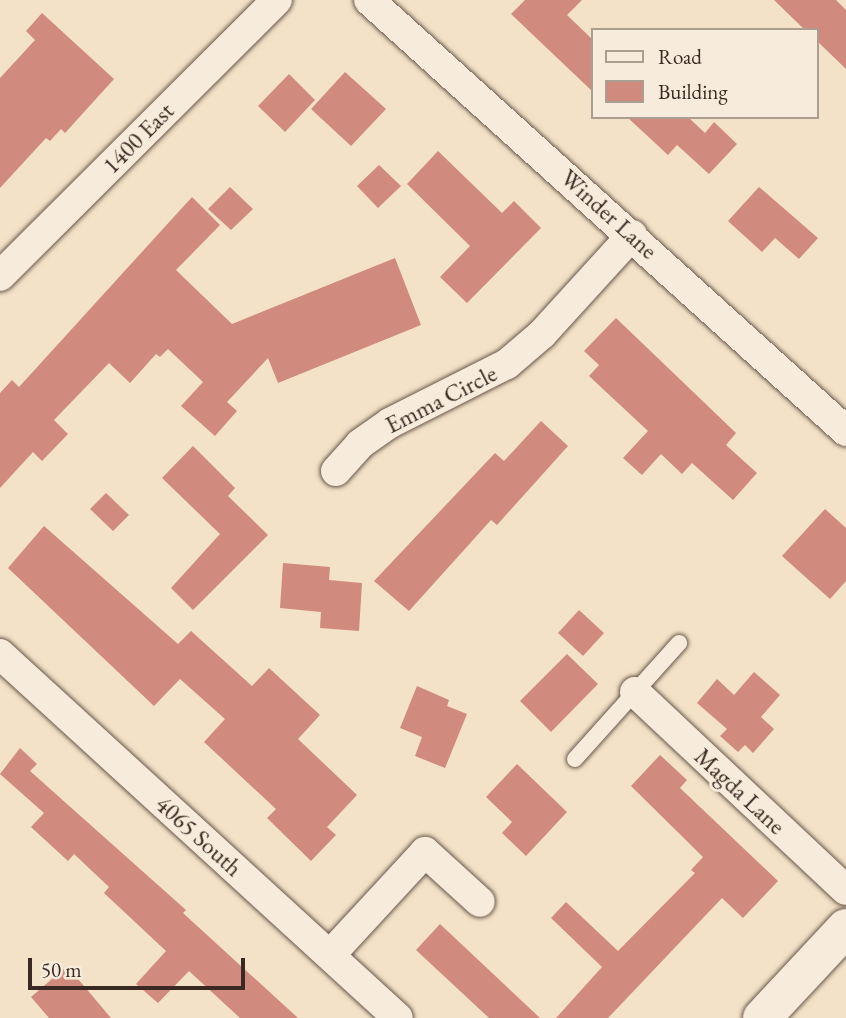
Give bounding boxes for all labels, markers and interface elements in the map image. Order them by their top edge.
legend [590,28,818,119]
text: Road [658,43,702,70]
text: Building [658,78,728,105]
street label: 1400 East [96,96,180,180]
street label: Winder Lane [555,163,663,265]
street label: Emma Circle [381,359,501,439]
street label: Magda Lane [689,742,791,840]
street label: 4065 South [150,790,248,882]
scale bar [32,944,248,988]
text: 50 m [41,956,82,983]

